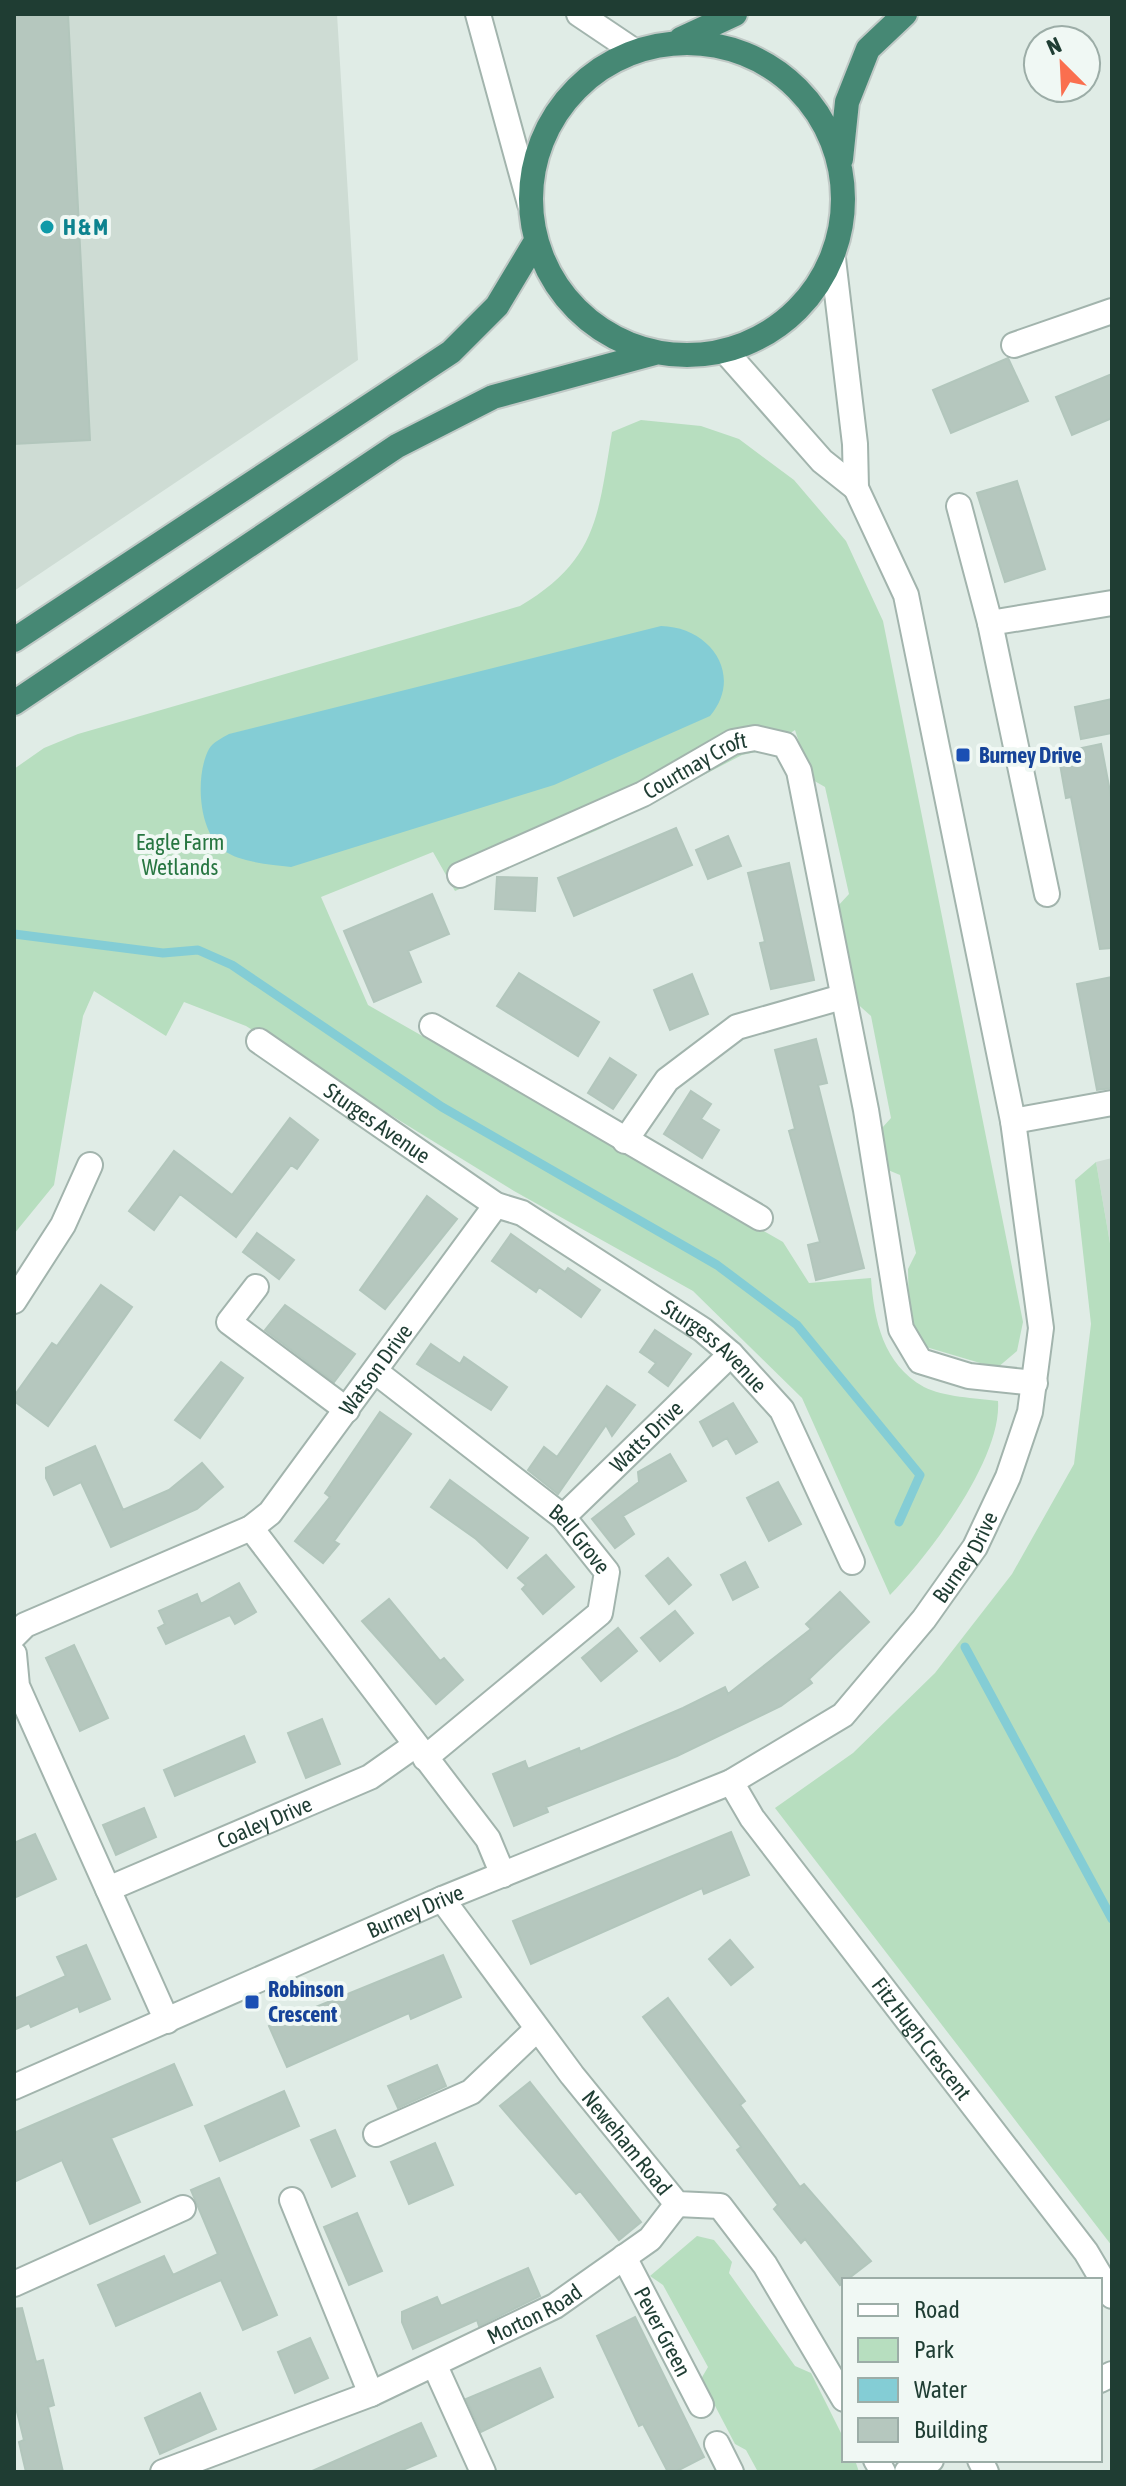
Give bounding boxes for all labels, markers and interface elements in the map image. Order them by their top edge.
north arrow [1022,24,1102,104]
text: N [1043,31,1065,60]
place label: H & M [63,214,108,240]
marker: H & M [38,218,56,236]
street label: Courtnay Croft [638,727,749,804]
place label: Burney Drive [979,742,1082,768]
marker: Burney Drive [954,746,972,764]
park label: Eagle Farm Wetlands [136,829,224,880]
street label: Sturges Avenue [320,1077,435,1169]
street label: Sturgess Avenue [657,1294,773,1398]
street label: Watson Drive [334,1319,417,1420]
street label: Watts Drive [604,1395,688,1478]
street label: Bell Grove [544,1498,616,1579]
street label: Burney Drive [927,1507,1003,1608]
street label: Coaley Drive [213,1790,316,1854]
street label: Burney Drive [363,1879,467,1943]
street label: Fitz Hugh Crescent [867,1972,977,2105]
place label: Robinson Crescent [268,1976,344,2027]
marker: Robinson Crescent [243,1993,261,2011]
street label: Neweham Road [577,2085,677,2200]
street label: Morton Road [483,2278,587,2350]
legend [842,2278,1102,2462]
street label: Pever Green [629,2282,697,2381]
text: Road [914,2296,960,2323]
text: Park [914,2336,955,2363]
text: Water [914,2376,967,2403]
text: Building [914,2416,988,2443]

